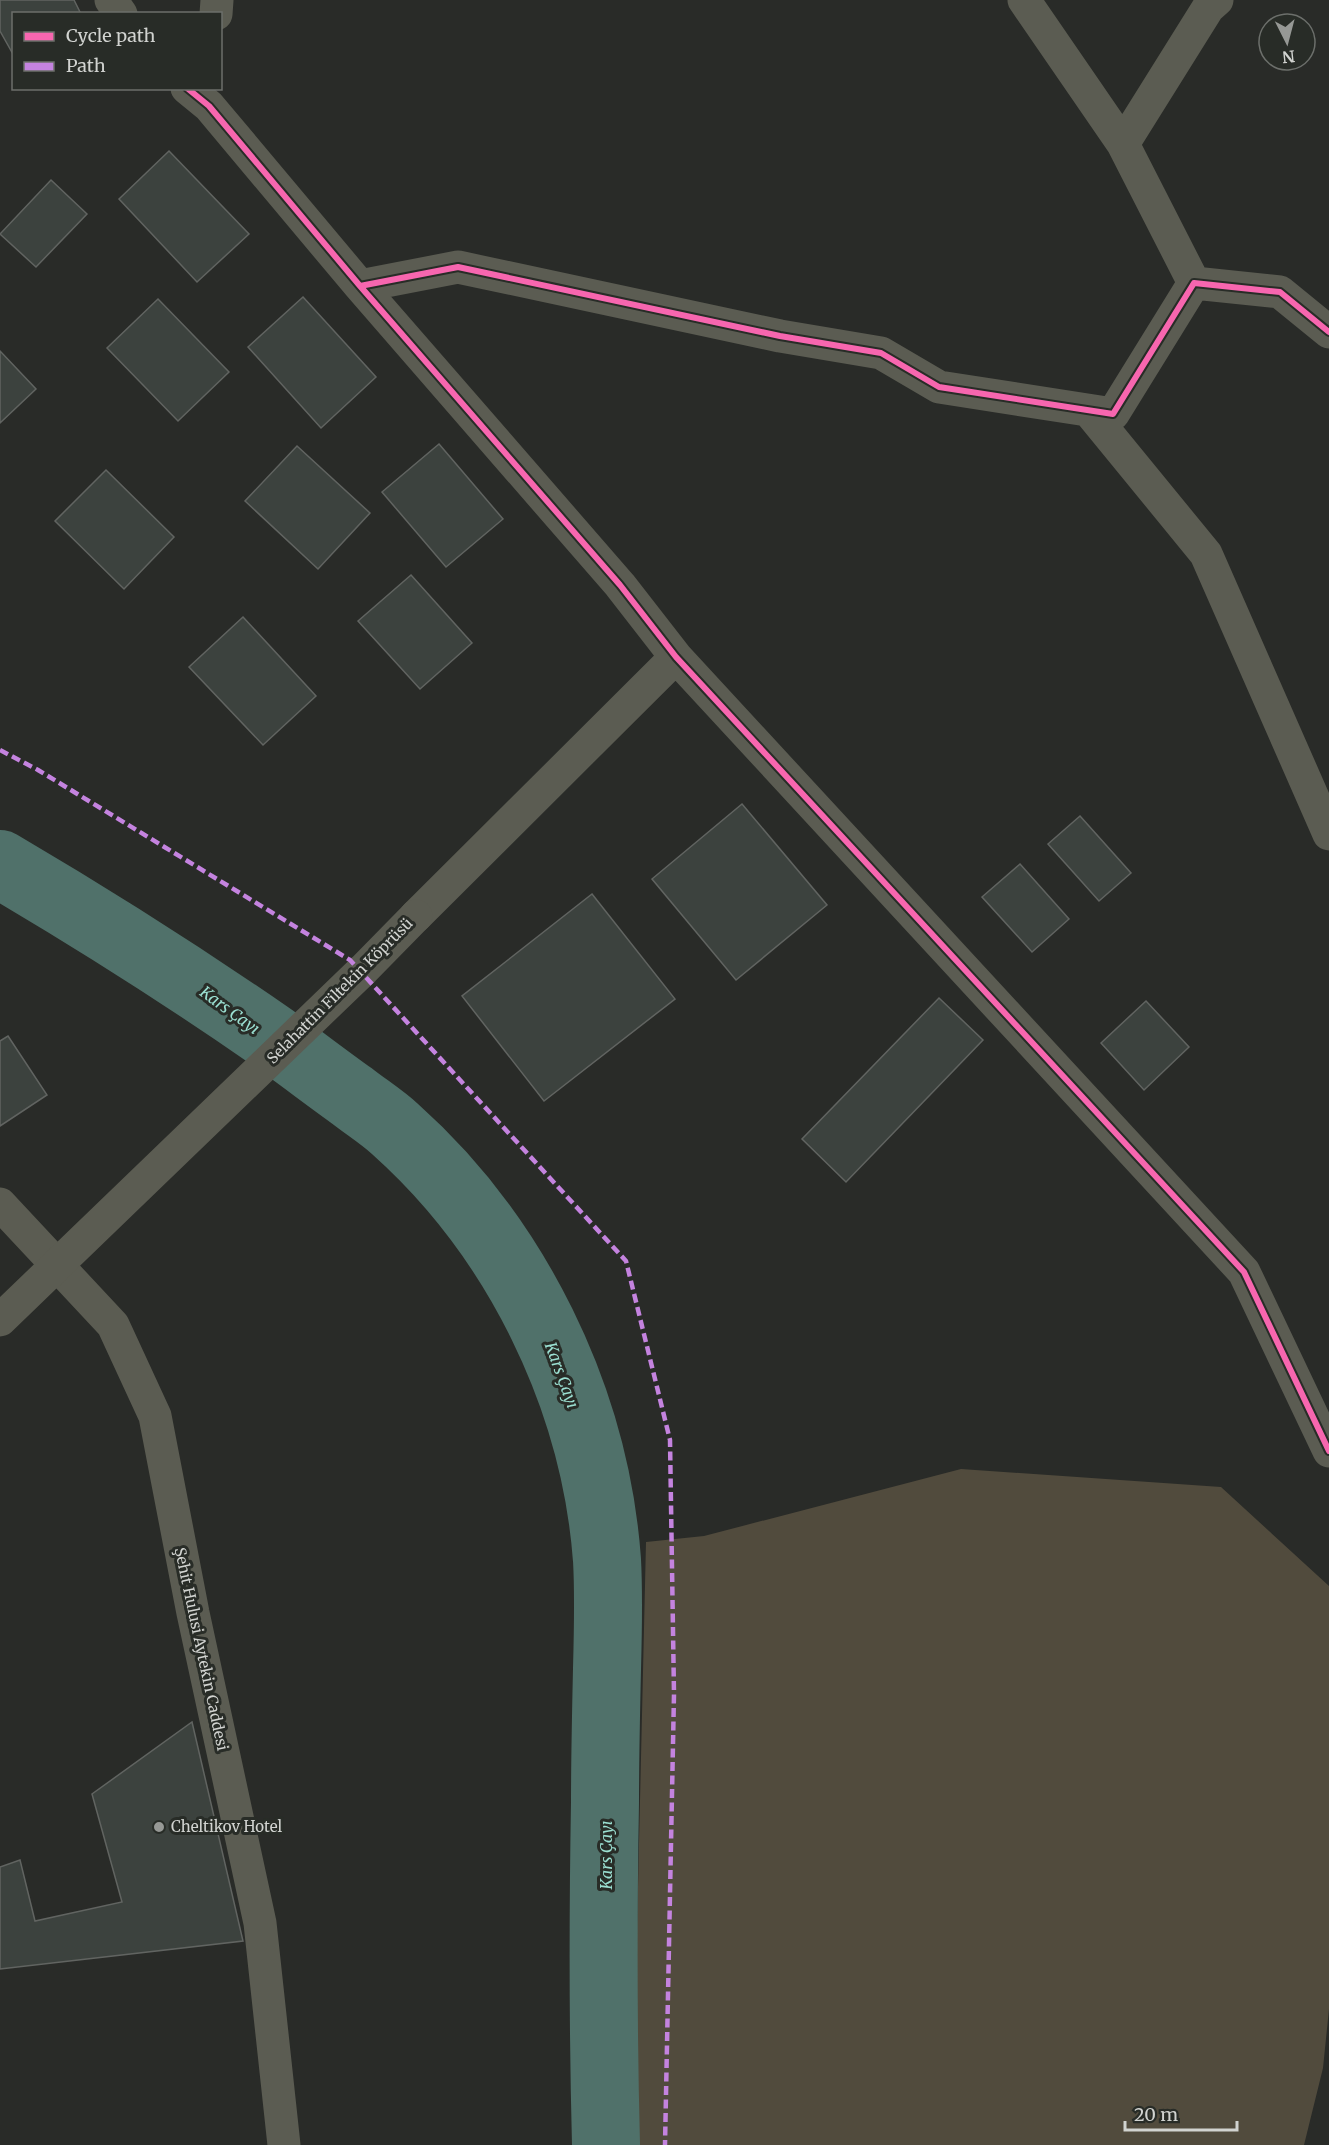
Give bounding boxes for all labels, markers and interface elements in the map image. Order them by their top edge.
legend [12,12,222,90]
north arrow [1257,12,1317,72]
text: Cycle path [66,24,156,47]
text: N [1281,46,1296,68]
text: Path [66,54,106,77]
street label: Selahattin Filtekin Köprüsü [263,914,417,1068]
water label: Kars Çayı [195,981,264,1038]
water label: Kars Çayı [540,1338,583,1411]
street label: Şehit Hulusi Aytekin Caddesi [171,1546,232,1752]
place label: Cheltikov Hotel [171,1817,282,1836]
marker: Cheltikov Hotel [152,1820,166,1834]
water label: Kars Çayı [596,1821,616,1890]
scale bar [1125,2094,1238,2132]
text: 20 m [1134,2103,1178,2126]

